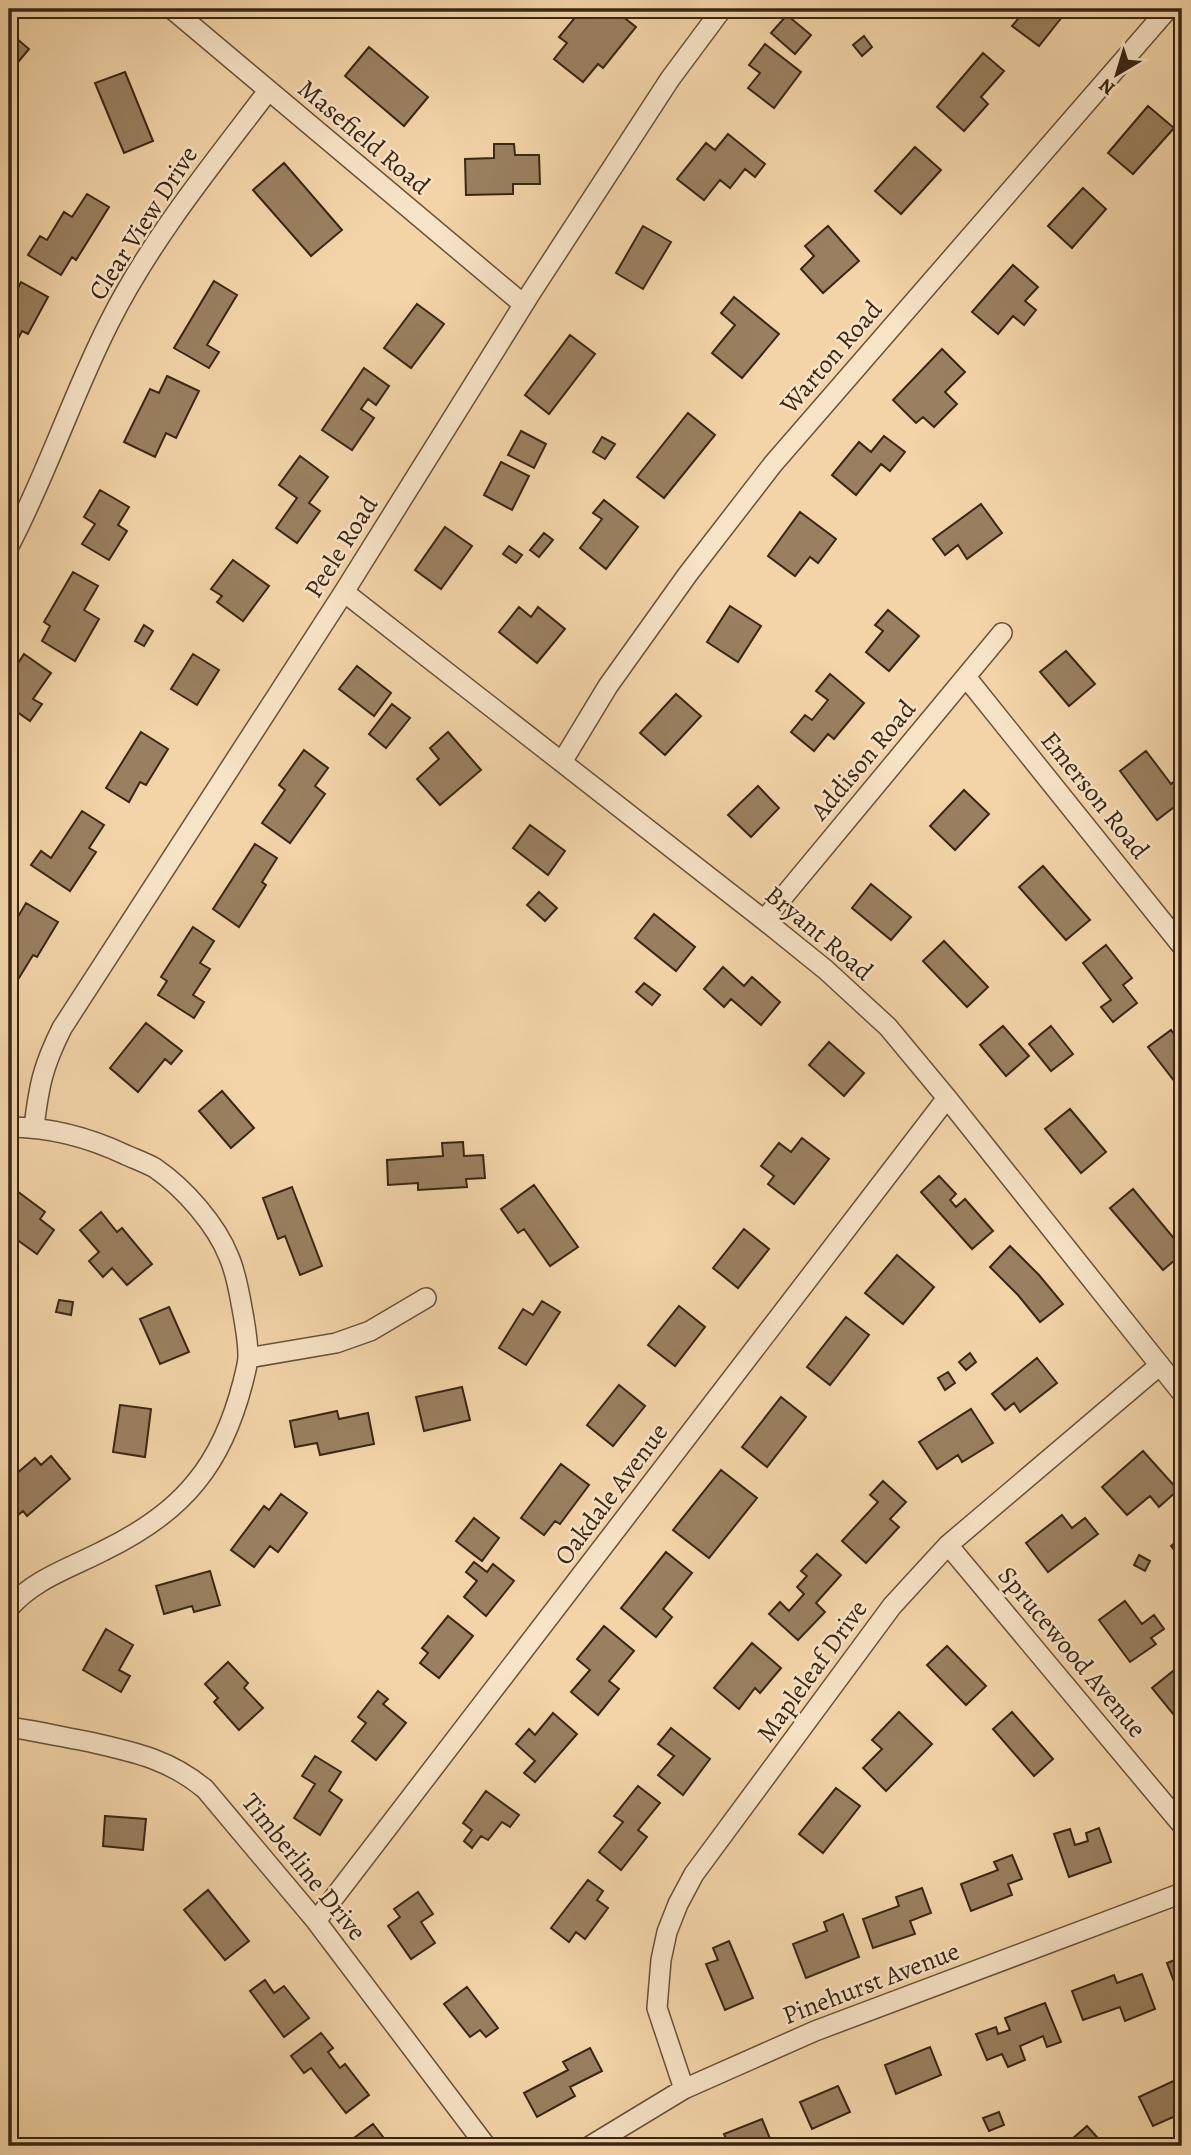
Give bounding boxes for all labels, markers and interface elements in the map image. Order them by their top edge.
north arrow [1082,38,1152,108]
street label: Masefield Road [291,71,438,203]
text: N [1094,72,1121,101]
street label: Clear View Drive [80,139,206,307]
street label: Warton Road [771,293,890,422]
street label: Peele Road [296,489,386,604]
street label: Addison Road [802,692,924,828]
street label: Emerson Road [1033,724,1157,866]
street label: Bryant Road [758,877,880,989]
street label: Oakdale Avenue [546,1416,676,1572]
street label: Sprucewood Avenue [990,1559,1154,1745]
street label: Mapleleaf Drive [749,1593,875,1749]
street label: Timberline Drive [234,1786,374,1948]
street label: Pinehurst Avenue [778,1933,964,2033]

